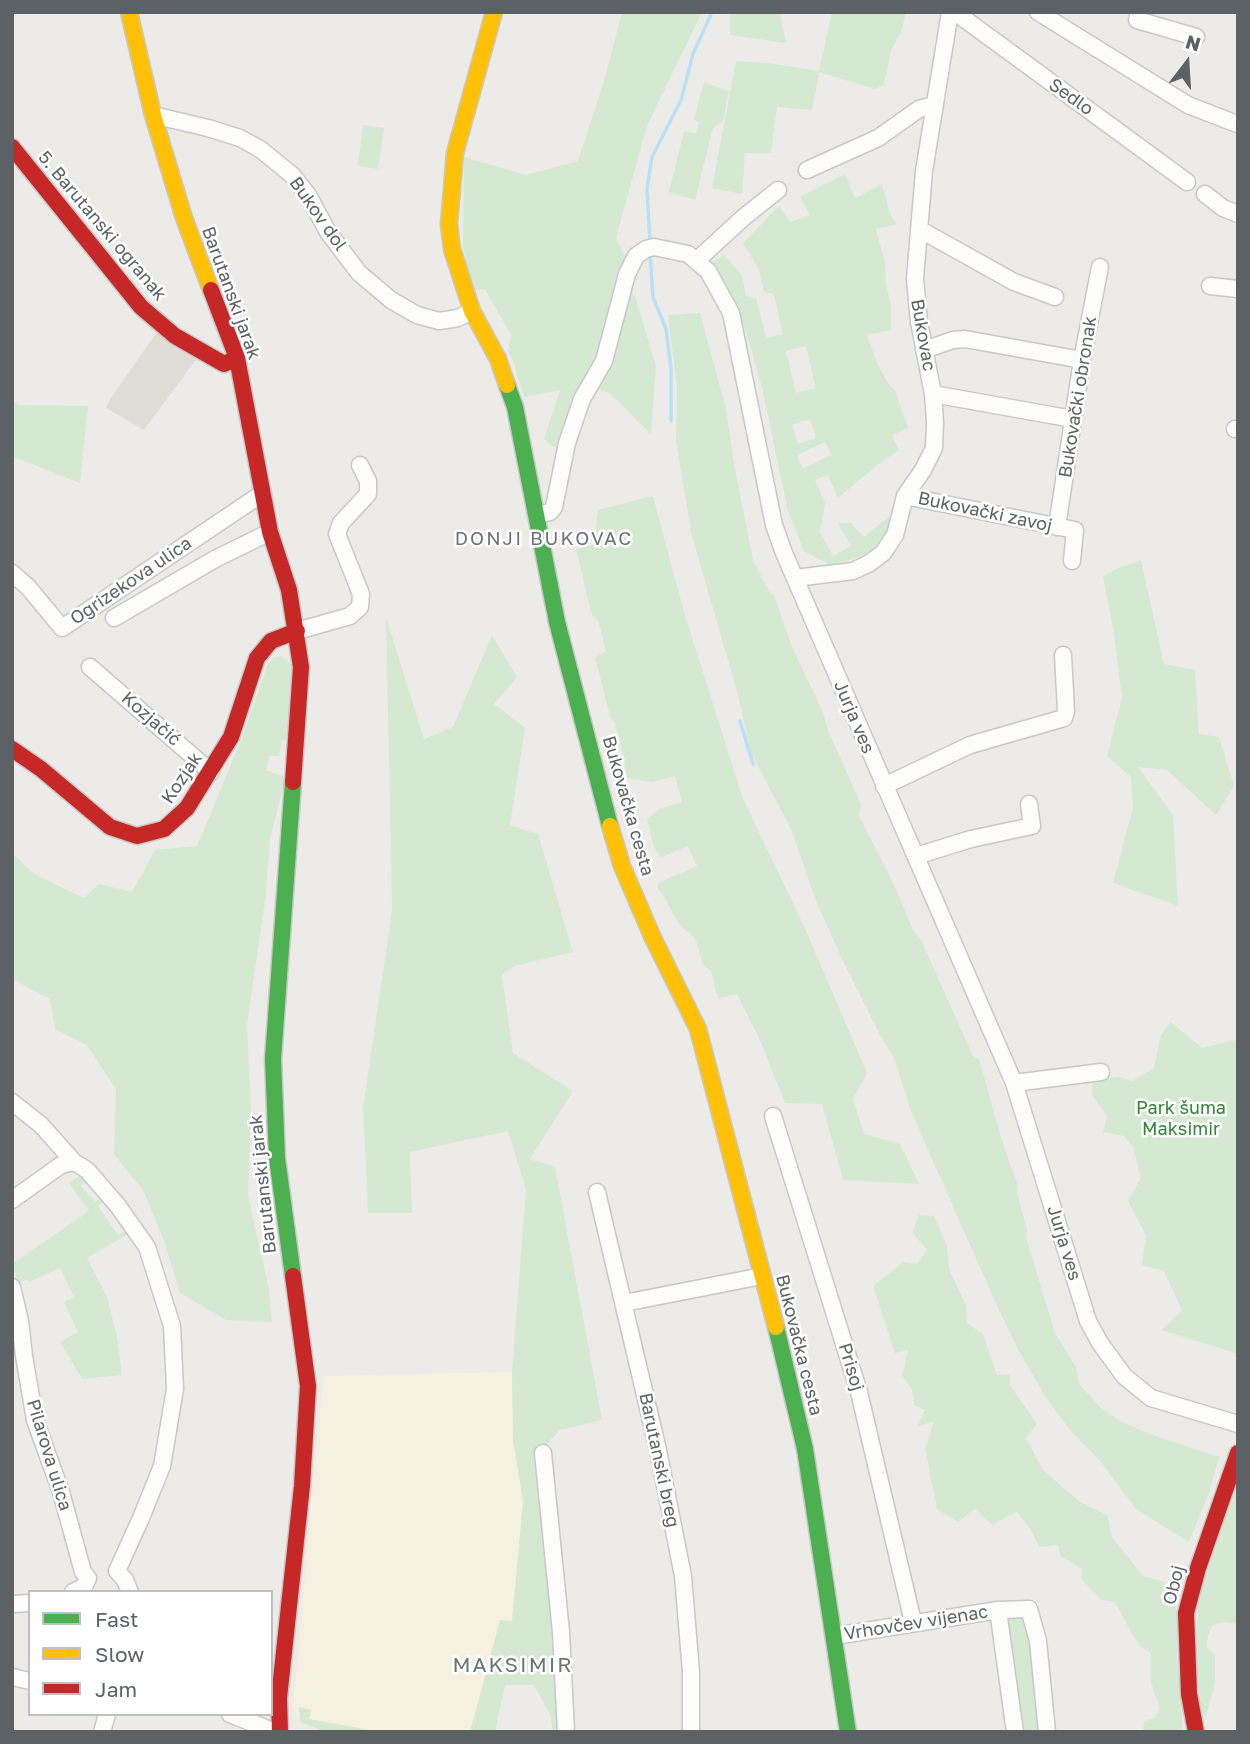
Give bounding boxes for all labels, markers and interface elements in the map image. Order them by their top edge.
north arrow [1152,28,1222,98]
text: N [1183,29,1204,56]
street label: Sedlo [1045,74,1097,120]
street label: 5. Barutanski ogranak [33,147,171,305]
street label: Bukov dol [285,173,351,255]
street label: Barutanski jarak [197,224,265,362]
street label: Bukovac [906,297,940,373]
street label: Bukovački obronak [1055,315,1101,479]
street label: Bukovački zavoj [916,487,1054,537]
district label: DONJI BUKOVAC [456,528,632,550]
street label: Ogrizekova ulica [66,532,196,630]
street label: Jurja ves [829,677,879,757]
street label: Kozjačić [117,687,185,751]
street label: Bukovačka cesta [598,734,658,878]
street label: Kozjak [157,748,207,808]
park label: Park šuma Maksimir [1136,1097,1226,1140]
street label: Barutanski jarak [245,1113,281,1255]
street label: Jurja ves [1042,1203,1086,1283]
street label: Bukovačka cesta [771,1272,827,1418]
street label: Prisoj [834,1341,868,1393]
street label: Barutanski breg [634,1391,684,1529]
street label: Pilarova ulica [22,1397,76,1513]
street label: Oboj [1159,1563,1189,1607]
legend [28,1590,273,1716]
street label: Vrhovčev vijenac [843,1601,989,1645]
text: Fast [95,1606,138,1632]
text: Slow [95,1641,144,1667]
district label: MAKSIMIR [453,1652,573,1678]
text: Jam [95,1676,137,1702]

